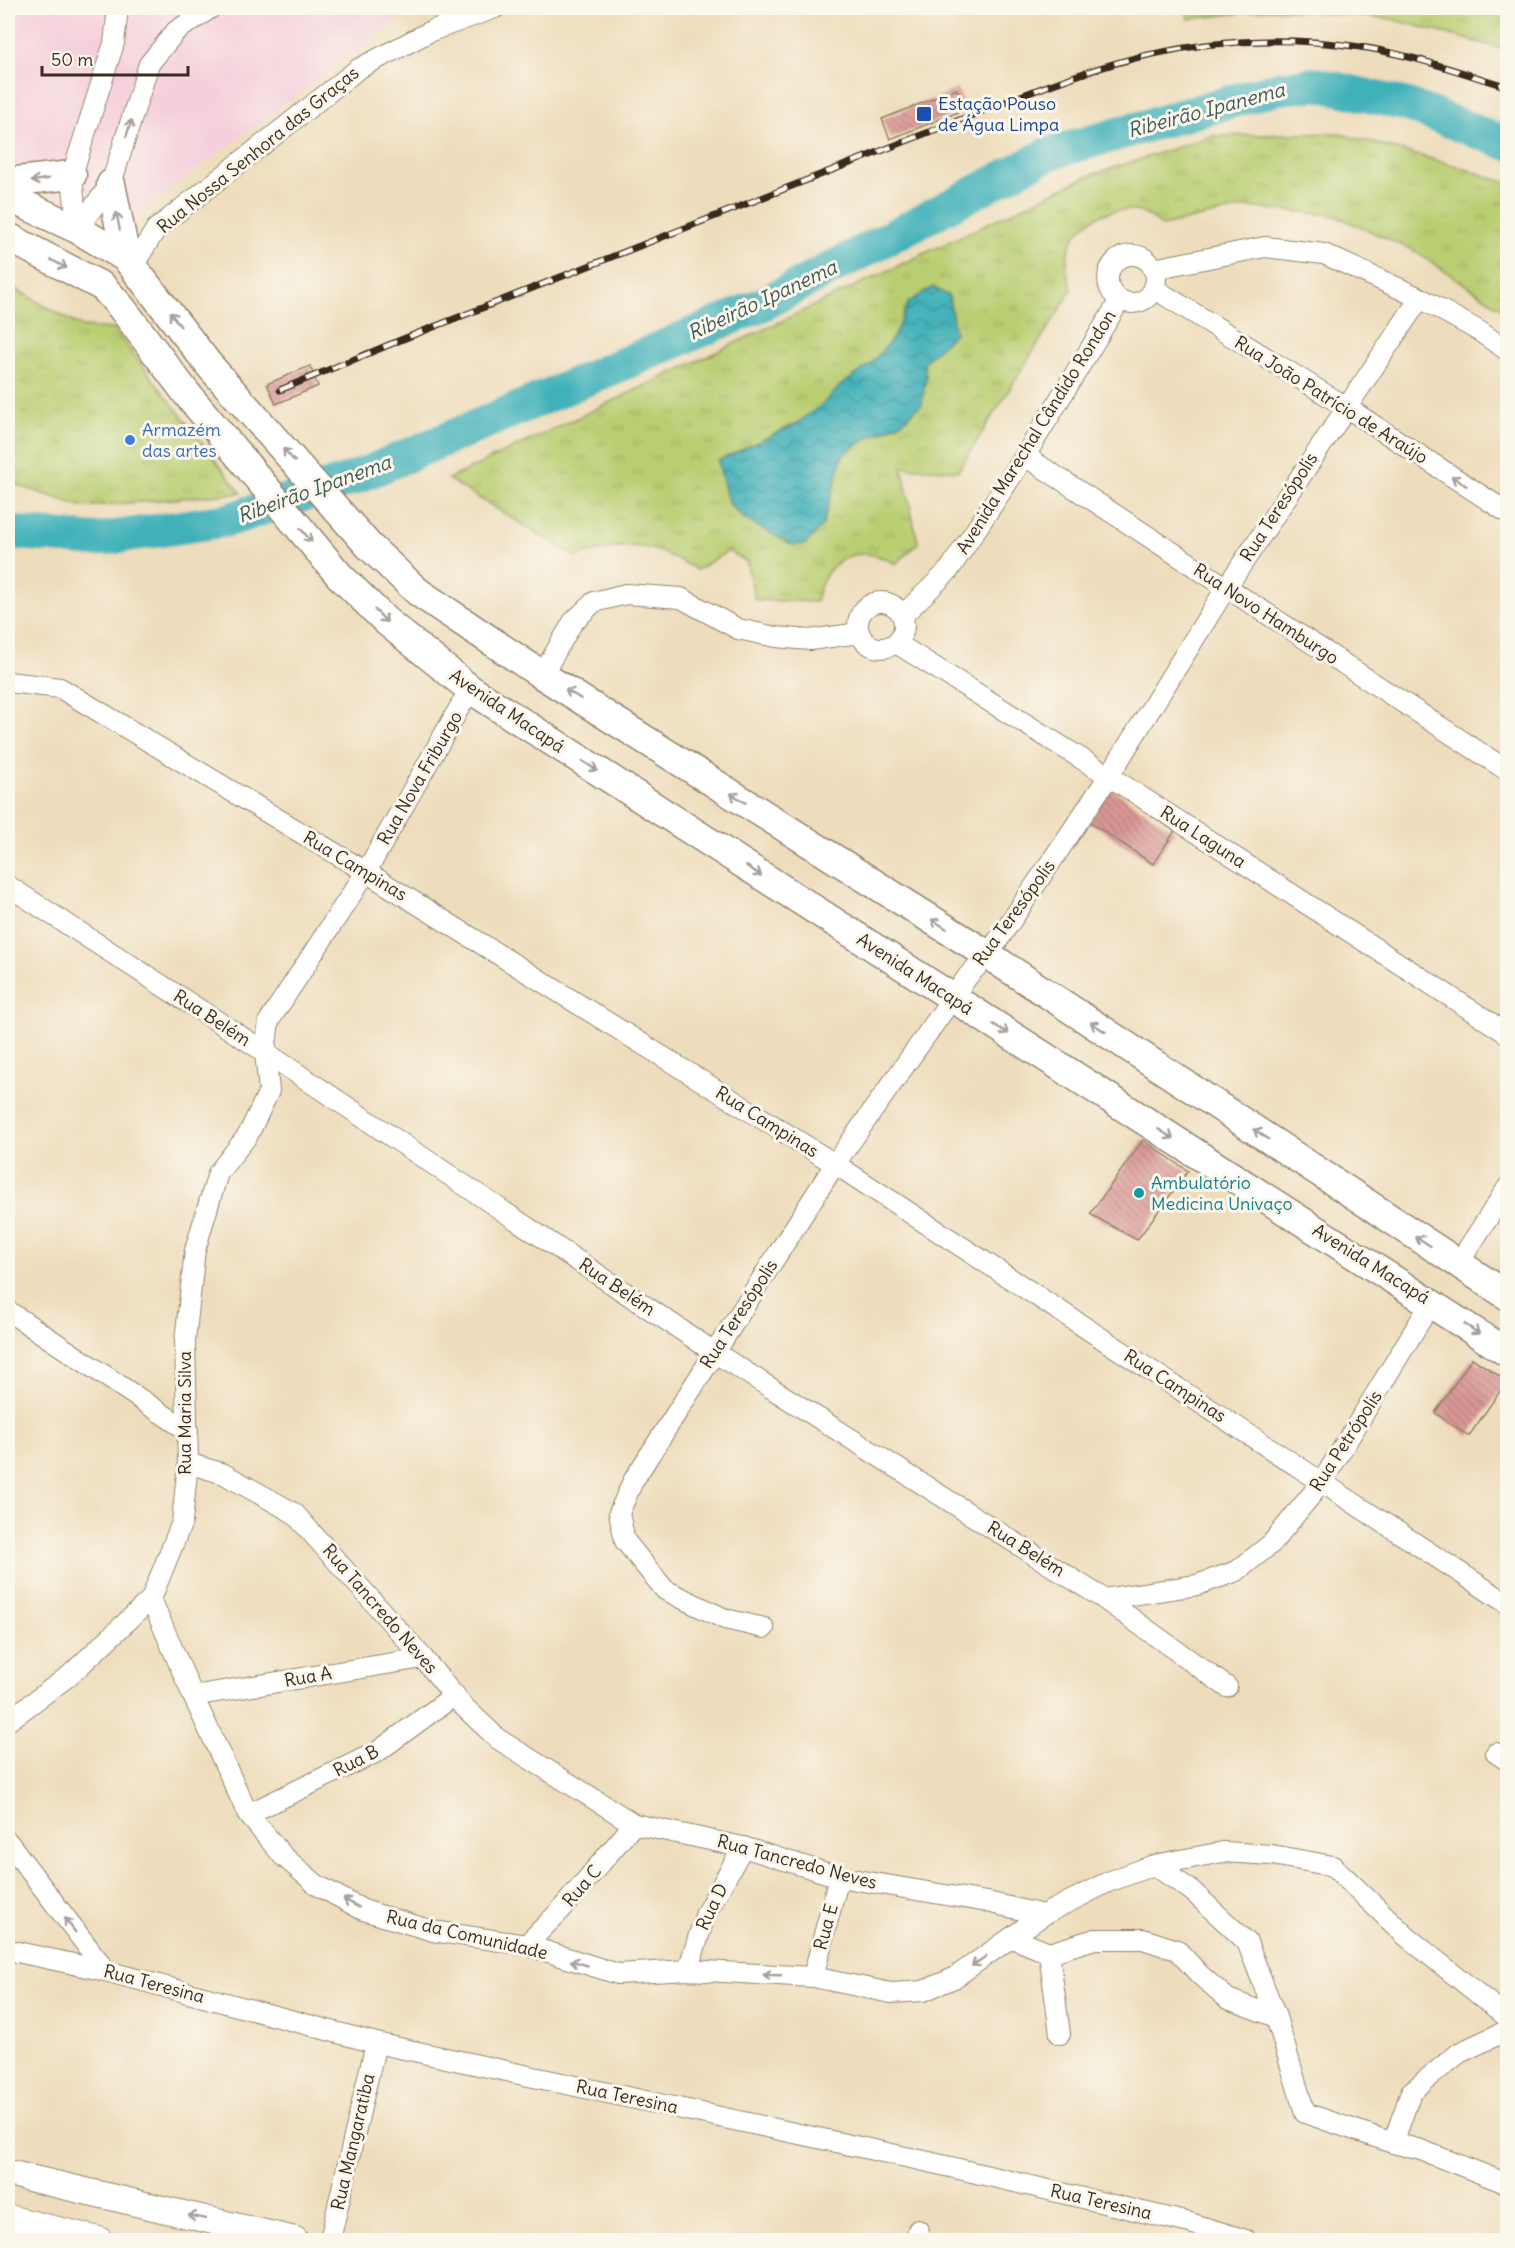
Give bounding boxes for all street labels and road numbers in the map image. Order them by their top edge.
street label: Rua Nossa Senhora das Graças [152,61,363,238]
street label: Avenida Marechal Cândido Rondon [951,305,1121,558]
street label: Rua João Patrício de Araújo [1230,331,1432,469]
street label: Rua Teresópolis [1235,448,1322,566]
street label: Rua Novo Hamburgo [1189,558,1343,669]
street label: Avenida Macapá [445,664,569,758]
street label: Rua Nova Friburgo [372,707,467,849]
street label: Rua Laguna [1156,800,1250,873]
street label: Rua Campinas [299,826,411,906]
street label: Rua Teresópolis [967,855,1060,970]
street label: Avenida Macapá [853,927,978,1020]
street label: Rua Belém [169,984,255,1051]
street label: Rua Campinas [711,1081,823,1162]
street label: Avenida Macapá [1308,1218,1434,1309]
street label: Rua Belém [575,1253,660,1321]
street label: Rua Teresópolis [695,1255,782,1373]
street label: Rua Campinas [1120,1344,1231,1427]
street label: Rua Maria Silva [173,1351,196,1475]
street label: Rua Petrópolis [1304,1386,1387,1496]
street label: Rua Belém [983,1516,1070,1582]
street label: Rua Tancredo Neves [318,1539,443,1678]
street label: Rua A [282,1661,333,1692]
street label: Rua B [329,1739,382,1782]
street label: Rua Tancredo Neves [715,1829,880,1894]
street label: Rua C [557,1860,606,1911]
street label: Rua D [691,1880,732,1934]
street label: Rua E [808,1901,843,1953]
street label: Rua da Comunidade [384,1905,550,1964]
street label: Rua Teresina [101,1959,207,2008]
street label: Rua Mangaratiba [326,2071,379,2212]
street label: Rua Teresina [574,2074,680,2119]
street label: Rua Teresina [1048,2179,1154,2224]

